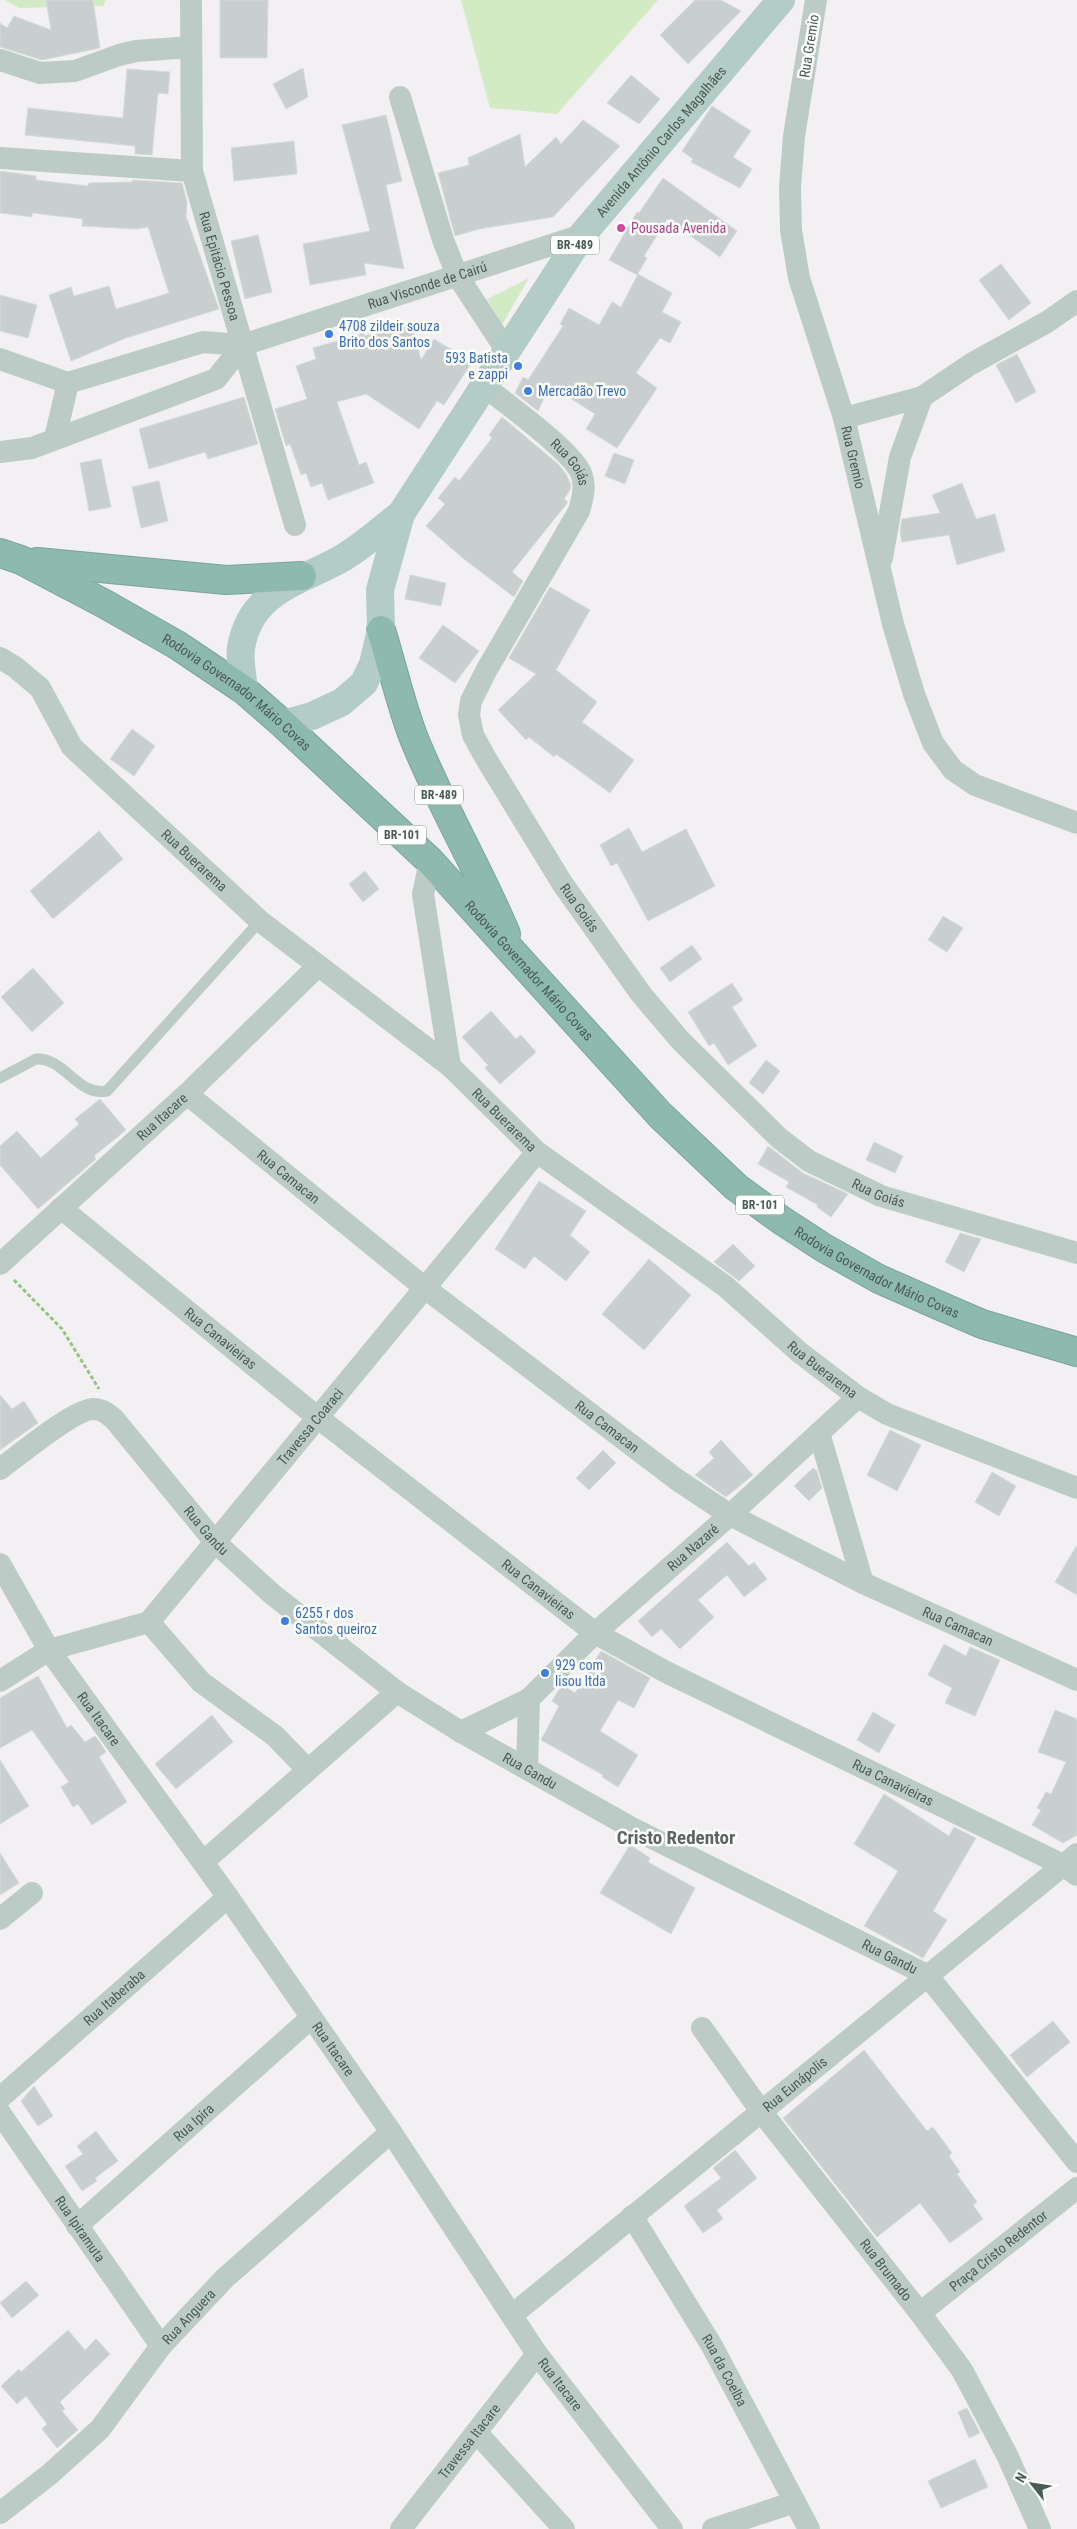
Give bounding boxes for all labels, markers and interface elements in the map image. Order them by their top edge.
street label: Rua Gremio [796,13,822,79]
street label: Avenida Antônio Carlos Magalhães [593,63,729,220]
street label: Rua Epitácio Pessoa [196,210,243,322]
place label: Pousada Avenida [631,220,726,236]
marker: Pousada Avenida [615,222,627,234]
road number: BR-489 [551,236,599,254]
street label: Rua Visconde de Cairú [366,258,489,312]
place label: 4708 zildeir souza Brito dos Santos [339,318,440,350]
marker: 4708 zildeir souza Brito dos Santos [323,328,335,340]
place label: 593 Batista e zappi [445,350,508,382]
marker: 593 Batista e zappi [512,360,524,372]
place label: Mercadão Trevo [538,383,626,399]
marker: Mercadão Trevo [522,385,534,397]
street label: Rua Gremio [838,424,869,490]
street label: Rua Goiás [548,435,592,486]
street label: Rodovia Governador Mário Covas [160,630,314,754]
road number: BR-489 [415,786,463,804]
street label: Rua Buerarema [158,826,231,895]
road number: BR-101 [378,826,426,844]
street label: Rua Goiás [557,880,602,935]
street label: Rodovia Governador Mário Covas [462,897,597,1044]
street label: Rua Buerarema [469,1085,540,1155]
street label: Rua Itacare [134,1089,191,1144]
street label: Rua Camacan [254,1147,323,1207]
street label: Rua Goiás [849,1175,907,1211]
road number: BR-101 [736,1196,784,1214]
street label: Rodovia Governador Mário Covas [792,1223,962,1321]
street label: Rua Canavieiras [181,1304,260,1372]
street label: Rua Buerarema [784,1338,860,1401]
street label: Travessa Coaraci [274,1385,346,1468]
street label: Rua Camacan [572,1397,642,1456]
street label: Rua Gandu [181,1503,232,1558]
street label: Rua Nazaré [664,1520,722,1574]
street label: Rua Canavieiras [499,1556,578,1623]
street label: Rua Camacan [920,1603,996,1649]
place label: 6255 r dos Santos queiroz [295,1605,377,1637]
marker: 6255 r dos Santos queiroz [279,1615,291,1627]
place label: 929 com lisou ltda [555,1657,606,1689]
marker: 929 com lisou ltda [539,1667,551,1679]
street label: Rua Itacare [74,1689,124,1749]
street label: Rua Gandu [500,1749,560,1792]
street label: Rua Canavieiras [850,1756,936,1809]
district label: Cristo Redentor [617,1826,735,1849]
street label: Rua Gandu [859,1936,920,1977]
street label: Rua Itaberaba [80,1966,148,2029]
street label: Rua Itacare [309,2019,358,2080]
street label: Rua Eunápolis [760,2053,830,2115]
street label: Rua Ipira [170,2100,217,2144]
street label: Rua Ipiramuta [52,2193,109,2265]
street label: Praça Cristo Redentor [946,2207,1050,2295]
street label: Rua Brumado [857,2236,915,2304]
street label: Rua Anguera [159,2286,218,2348]
street label: Rua da Coelba [699,2331,750,2409]
street label: Rua Itacare [535,2355,586,2414]
street label: Travessa Itacare [435,2400,504,2482]
north arrow [1007,2459,1057,2509]
text: N [1012,2470,1030,2485]

